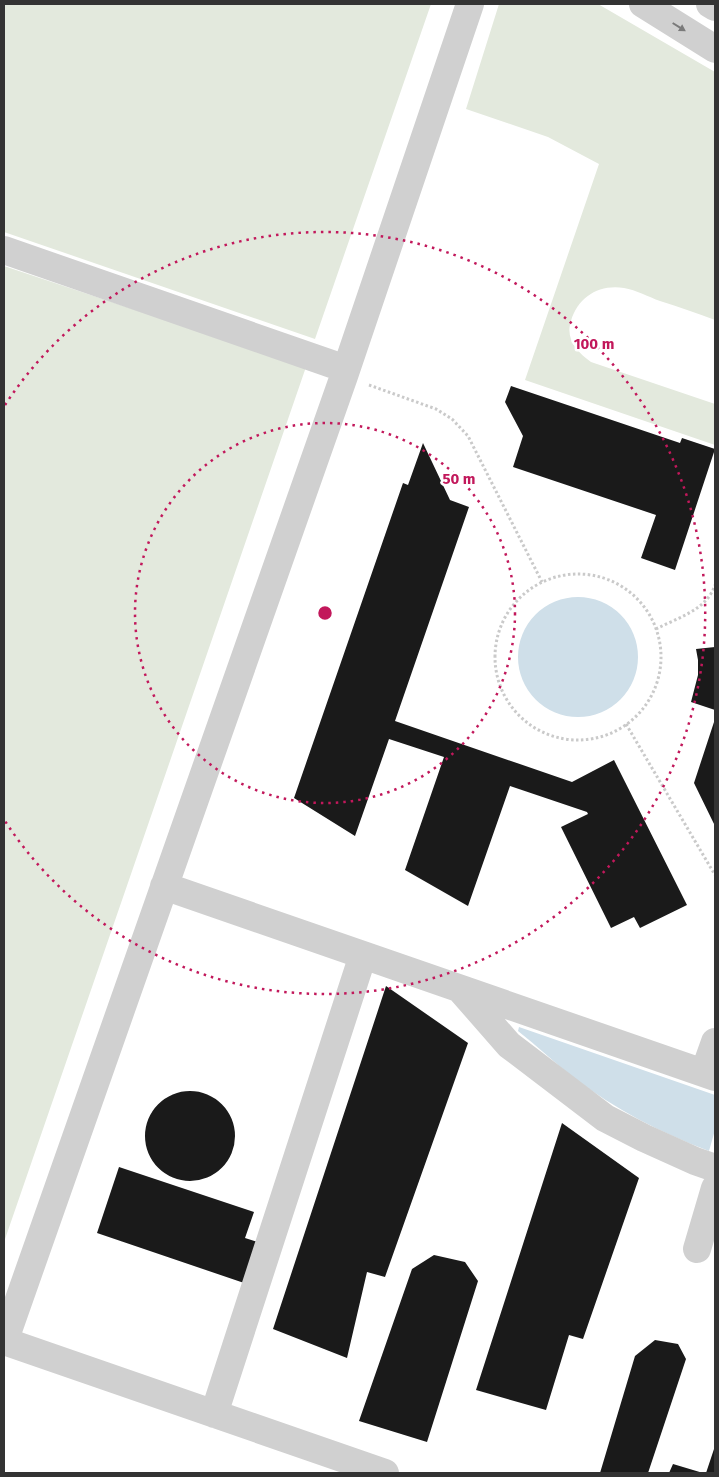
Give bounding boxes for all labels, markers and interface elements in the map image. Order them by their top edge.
one-way arrow [672,22,686,31]
text: 100 m [574,335,614,353]
text: 50 m [442,470,476,488]
centre of rings [316,604,334,622]

